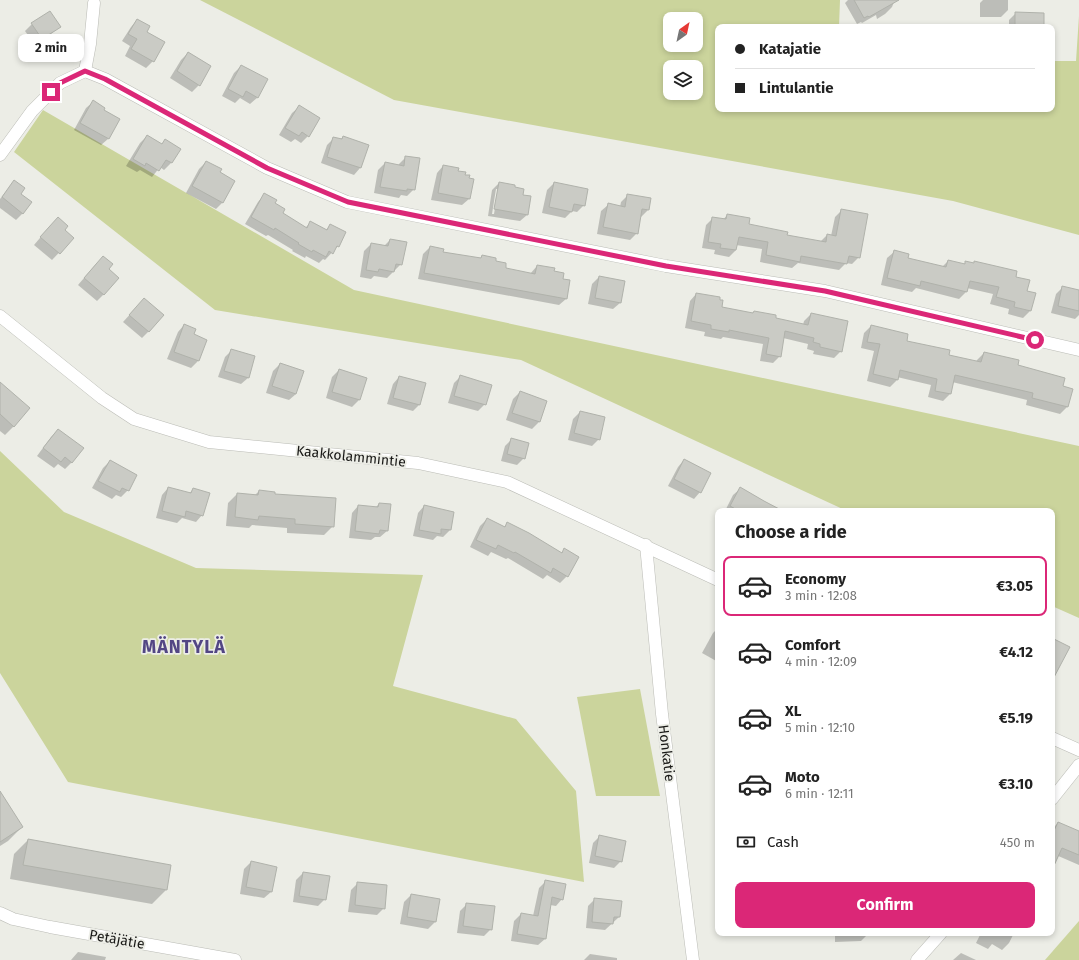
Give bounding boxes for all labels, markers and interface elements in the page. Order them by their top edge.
north arrow [663,12,703,52]
map controls [663,12,703,100]
callout: 2 min [18,34,84,62]
text: 2 min [35,40,67,55]
text: Katajatie [759,40,821,58]
button: layers [663,60,703,100]
text: Lintulantie [759,79,834,97]
route end [42,83,60,101]
route start [1026,331,1044,349]
street label: Kaakkolammintie [295,442,407,471]
text: Choose a ride [735,521,847,543]
icon: car [737,568,773,604]
text: Economy [785,570,846,588]
text: €3.05 [996,577,1033,595]
text: 3 min · 12:08 [785,588,857,603]
icon: car [737,634,773,670]
district label: MÄNTYLÄ [142,636,226,658]
text: Comfort [785,636,841,654]
text: €4.12 [999,643,1033,661]
text: 4 min · 12:09 [785,654,857,669]
icon: car [737,700,773,736]
text: XL [785,702,801,720]
text: €5.19 [999,709,1033,727]
text: 5 min · 12:10 [785,720,855,735]
street label: Honkatie [655,724,678,782]
icon: car [737,766,773,802]
text: Moto [785,768,820,786]
text: €3.10 [998,775,1033,793]
text: 6 min · 12:11 [785,786,854,801]
icon: cash [735,831,757,853]
text: Cash [767,833,799,851]
text: 450 m [1000,835,1035,850]
button: Confirm [735,882,1035,928]
street label: Petäjätie [88,926,146,953]

